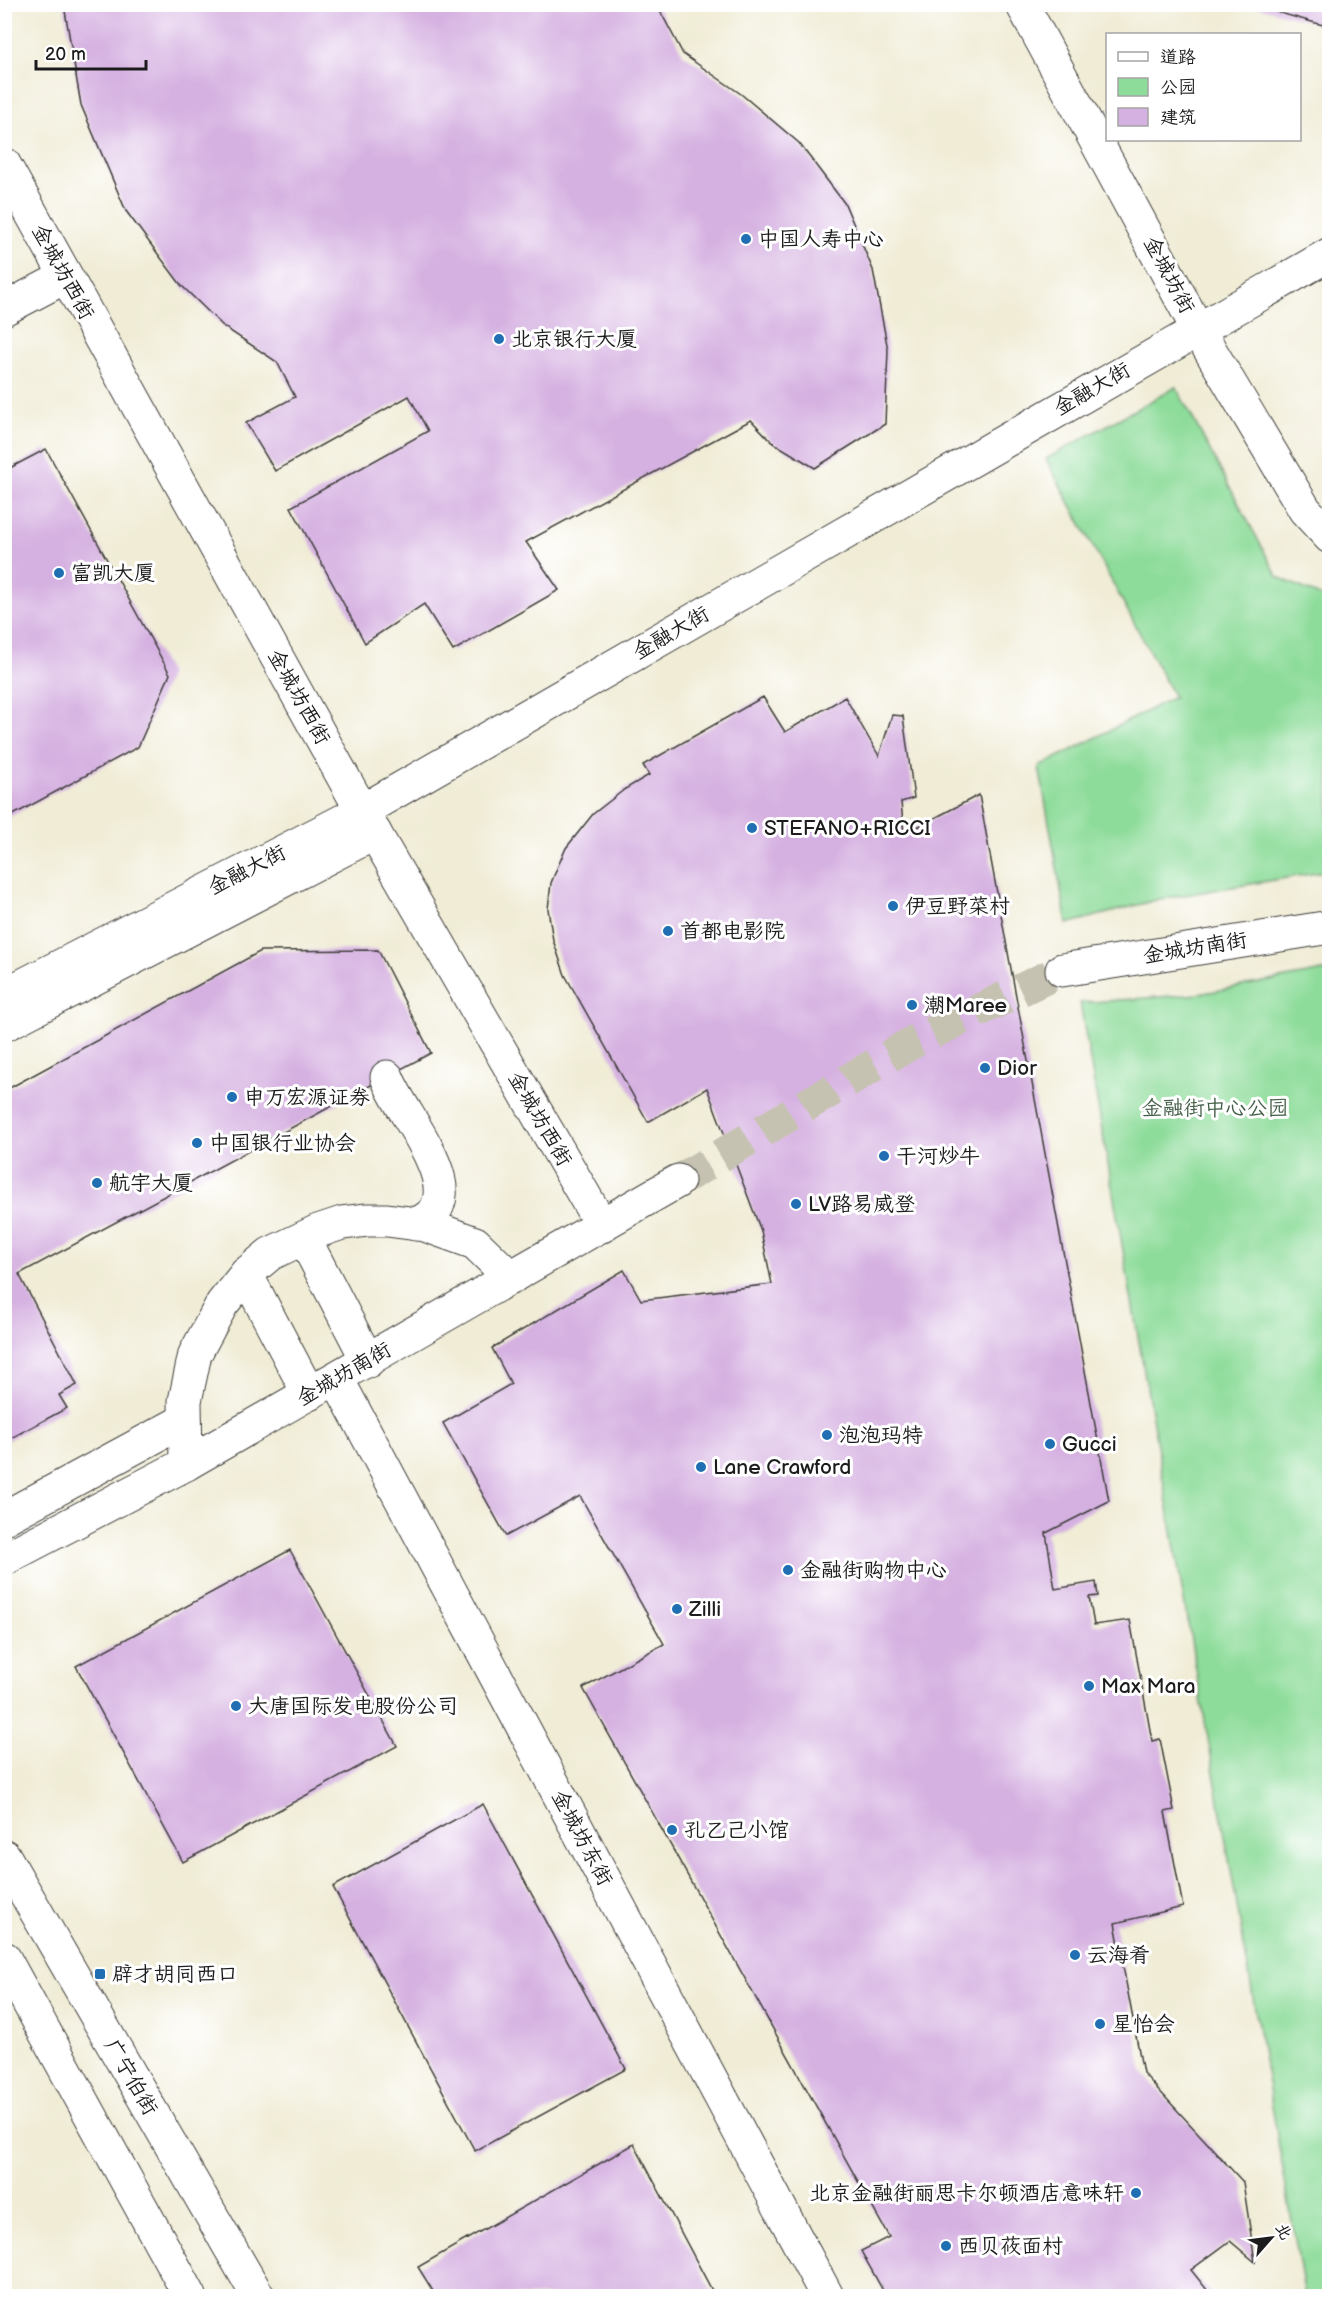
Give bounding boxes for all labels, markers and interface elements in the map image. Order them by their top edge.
scale bar [36,33,146,71]
legend [1106,33,1301,141]
text: 20 m [45,44,86,65]
text: 道路 [1160,47,1196,68]
text: 公园 [1160,77,1196,98]
text: 建筑 [1160,107,1196,128]
street label: 金城坊西街 [27,220,99,324]
place label: 中国人寿中心 [758,227,884,252]
marker: 中国人寿中心 [739,232,753,246]
street label: 金城坊街 [1138,232,1200,318]
place label: 北京银行大厦 [511,327,637,352]
marker: 北京银行大厦 [492,332,506,346]
street label: 金融大街 [1049,357,1135,421]
place label: 富凯大厦 [71,561,155,586]
marker: 富凯大厦 [52,566,66,580]
street label: 金融大街 [628,601,714,665]
street label: 金城坊西街 [263,645,335,749]
place label: STEFANO+RICCI [764,816,931,841]
marker: STEFANO+RICCI [745,821,759,835]
street label: 金融大街 [204,840,290,900]
place label: 伊豆野菜村 [905,894,1010,919]
marker: 伊豆野菜村 [886,899,900,913]
place label: 首都电影院 [680,919,785,944]
marker: 首都电影院 [661,924,675,938]
street label: 金城坊南街 [1141,927,1249,969]
place label: 潮Maree [924,993,1007,1018]
marker: 潮Maree [905,998,919,1012]
place label: Dior [997,1056,1037,1081]
marker: Dior [978,1061,992,1075]
street label: 金城坊西街 [503,1067,577,1171]
place label: 申万宏源证券 [244,1085,370,1110]
marker: 申万宏源证券 [225,1090,239,1104]
park label: 金融街中心公园 [1142,1096,1289,1121]
place label: 中国银行业协会 [209,1131,356,1156]
marker: 中国银行业协会 [190,1136,204,1150]
place label: 干河炒牛 [896,1144,980,1169]
marker: 干河炒牛 [877,1149,891,1163]
place label: 航宇大厦 [109,1171,193,1196]
marker: 航宇大厦 [90,1176,104,1190]
place label: LV路易威登 [808,1192,915,1217]
marker: LV路易威登 [789,1197,803,1211]
street label: 金城坊南街 [292,1337,396,1411]
place label: 泡泡玛特 [839,1423,923,1448]
marker: 泡泡玛特 [820,1428,834,1442]
place label: Gucci [1062,1432,1117,1457]
marker: Gucci [1043,1437,1057,1451]
place label: Lane Crawford [713,1455,851,1480]
marker: Lane Crawford [694,1460,708,1474]
place label: 金融街购物中心 [800,1558,947,1583]
marker: 金融街购物中心 [781,1563,795,1577]
place label: Zilli [688,1597,721,1622]
marker: Zilli [670,1602,684,1616]
place label: Max Mara [1101,1674,1196,1699]
marker: Max Mara [1082,1679,1096,1693]
place label: 大唐国际发电股份公司 [248,1694,458,1719]
marker: 大唐国际发电股份公司 [229,1699,243,1713]
street label: 金城坊东街 [546,1786,618,1890]
place label: 孔乙己小馆 [684,1818,789,1843]
marker: 孔乙己小馆 [665,1823,679,1837]
place label: 云海肴 [1087,1943,1150,1968]
marker: 云海肴 [1068,1948,1082,1962]
place label: 辟才胡同西口 [112,1962,238,1987]
marker: 辟才胡同西口 [93,1967,107,1981]
place label: 星怡会 [1112,2012,1175,2037]
marker: 星怡会 [1093,2017,1107,2031]
street label: 广宁伯街 [99,2034,163,2120]
place label: 北京金融街丽思卡尔顿酒店意味轩 [809,2181,1124,2206]
marker: 北京金融街丽思卡尔顿酒店意味轩 [1129,2186,1143,2200]
north arrow [1241,2208,1301,2268]
text: 北 [1271,2220,1295,2243]
place label: 西贝莜面村 [958,2234,1063,2259]
marker: 西贝莜面村 [939,2239,953,2253]

